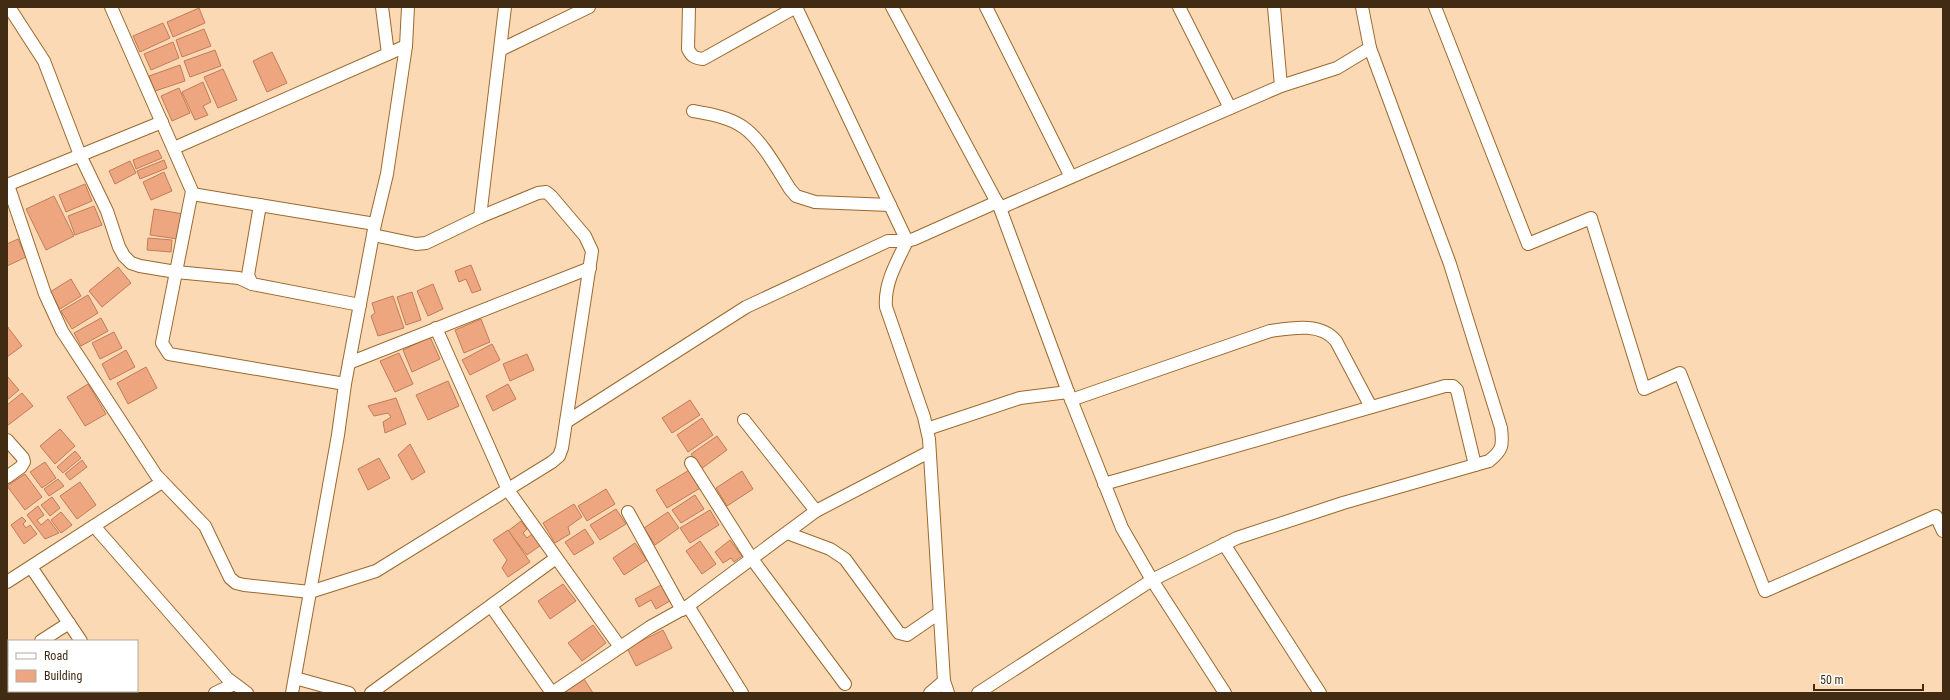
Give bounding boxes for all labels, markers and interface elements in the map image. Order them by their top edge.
legend [8,640,138,692]
text: Road [44,649,68,663]
scale bar [1814,666,1923,692]
text: Building [44,669,82,683]
text: 50 m [1820,673,1844,687]

